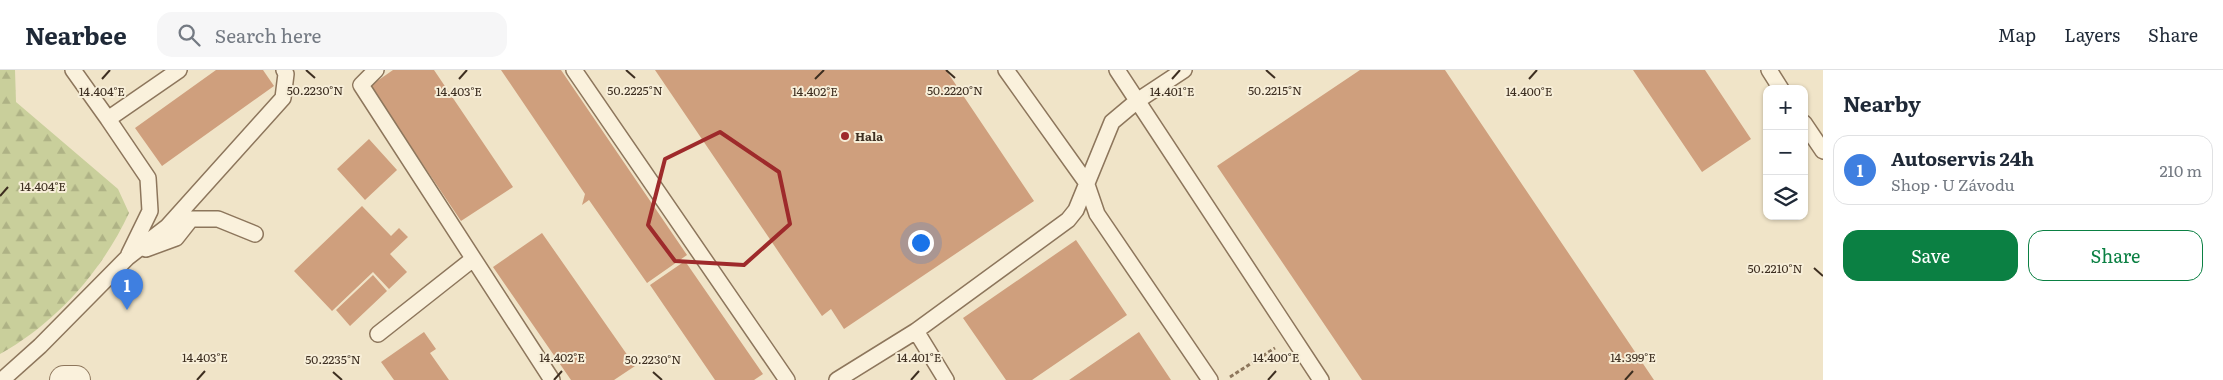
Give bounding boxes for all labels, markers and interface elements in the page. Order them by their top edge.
search box [157,12,507,57]
text: Nearbee [25,17,127,52]
icon: search [175,21,203,49]
text: Search here [215,21,321,49]
text: Map [1998,21,2036,48]
text: Layers [2064,21,2120,48]
text: Share [2148,21,2198,48]
text: 50.2230°N [287,81,343,99]
text: 50.2225°N [607,81,663,99]
text: 50.2220°N [927,81,983,99]
text: 50.2215°N [1248,81,1302,99]
text: 14.404°E [79,82,125,100]
text: 14.403°E [436,82,482,100]
text: 14.402°E [792,82,838,100]
text: 14.401°E [1150,82,1195,100]
text: 14.400°E [1506,82,1553,100]
map controls [1763,85,1808,220]
button: + [1763,85,1808,130]
text: Nearby [1843,87,1921,118]
place label: Hala [855,127,883,145]
marker: Hala [839,130,851,142]
button: − [1763,130,1808,175]
text: Autoservis 24h [1891,144,2034,172]
text: 1 [1857,158,1863,182]
text: 210 m [2159,158,2202,182]
text: Shop · U Závodu [1891,172,2015,196]
button: layers [1763,175,1808,220]
text: 14.404°E [20,177,66,195]
your location [908,230,934,256]
button: Save [1843,230,2018,281]
button: Share [2028,230,2203,281]
text: 50.2210°N [1748,259,1803,277]
pin: 1 [111,269,143,310]
text: 14.403°E [182,348,228,366]
text: 14.402°E [539,348,585,366]
text: 14.401°E [897,348,942,366]
text: 14.400°E [1253,348,1300,366]
text: 14.399°E [1610,348,1656,366]
text: 50.2235°N [305,350,361,368]
text: 50.2230°N [625,350,681,368]

